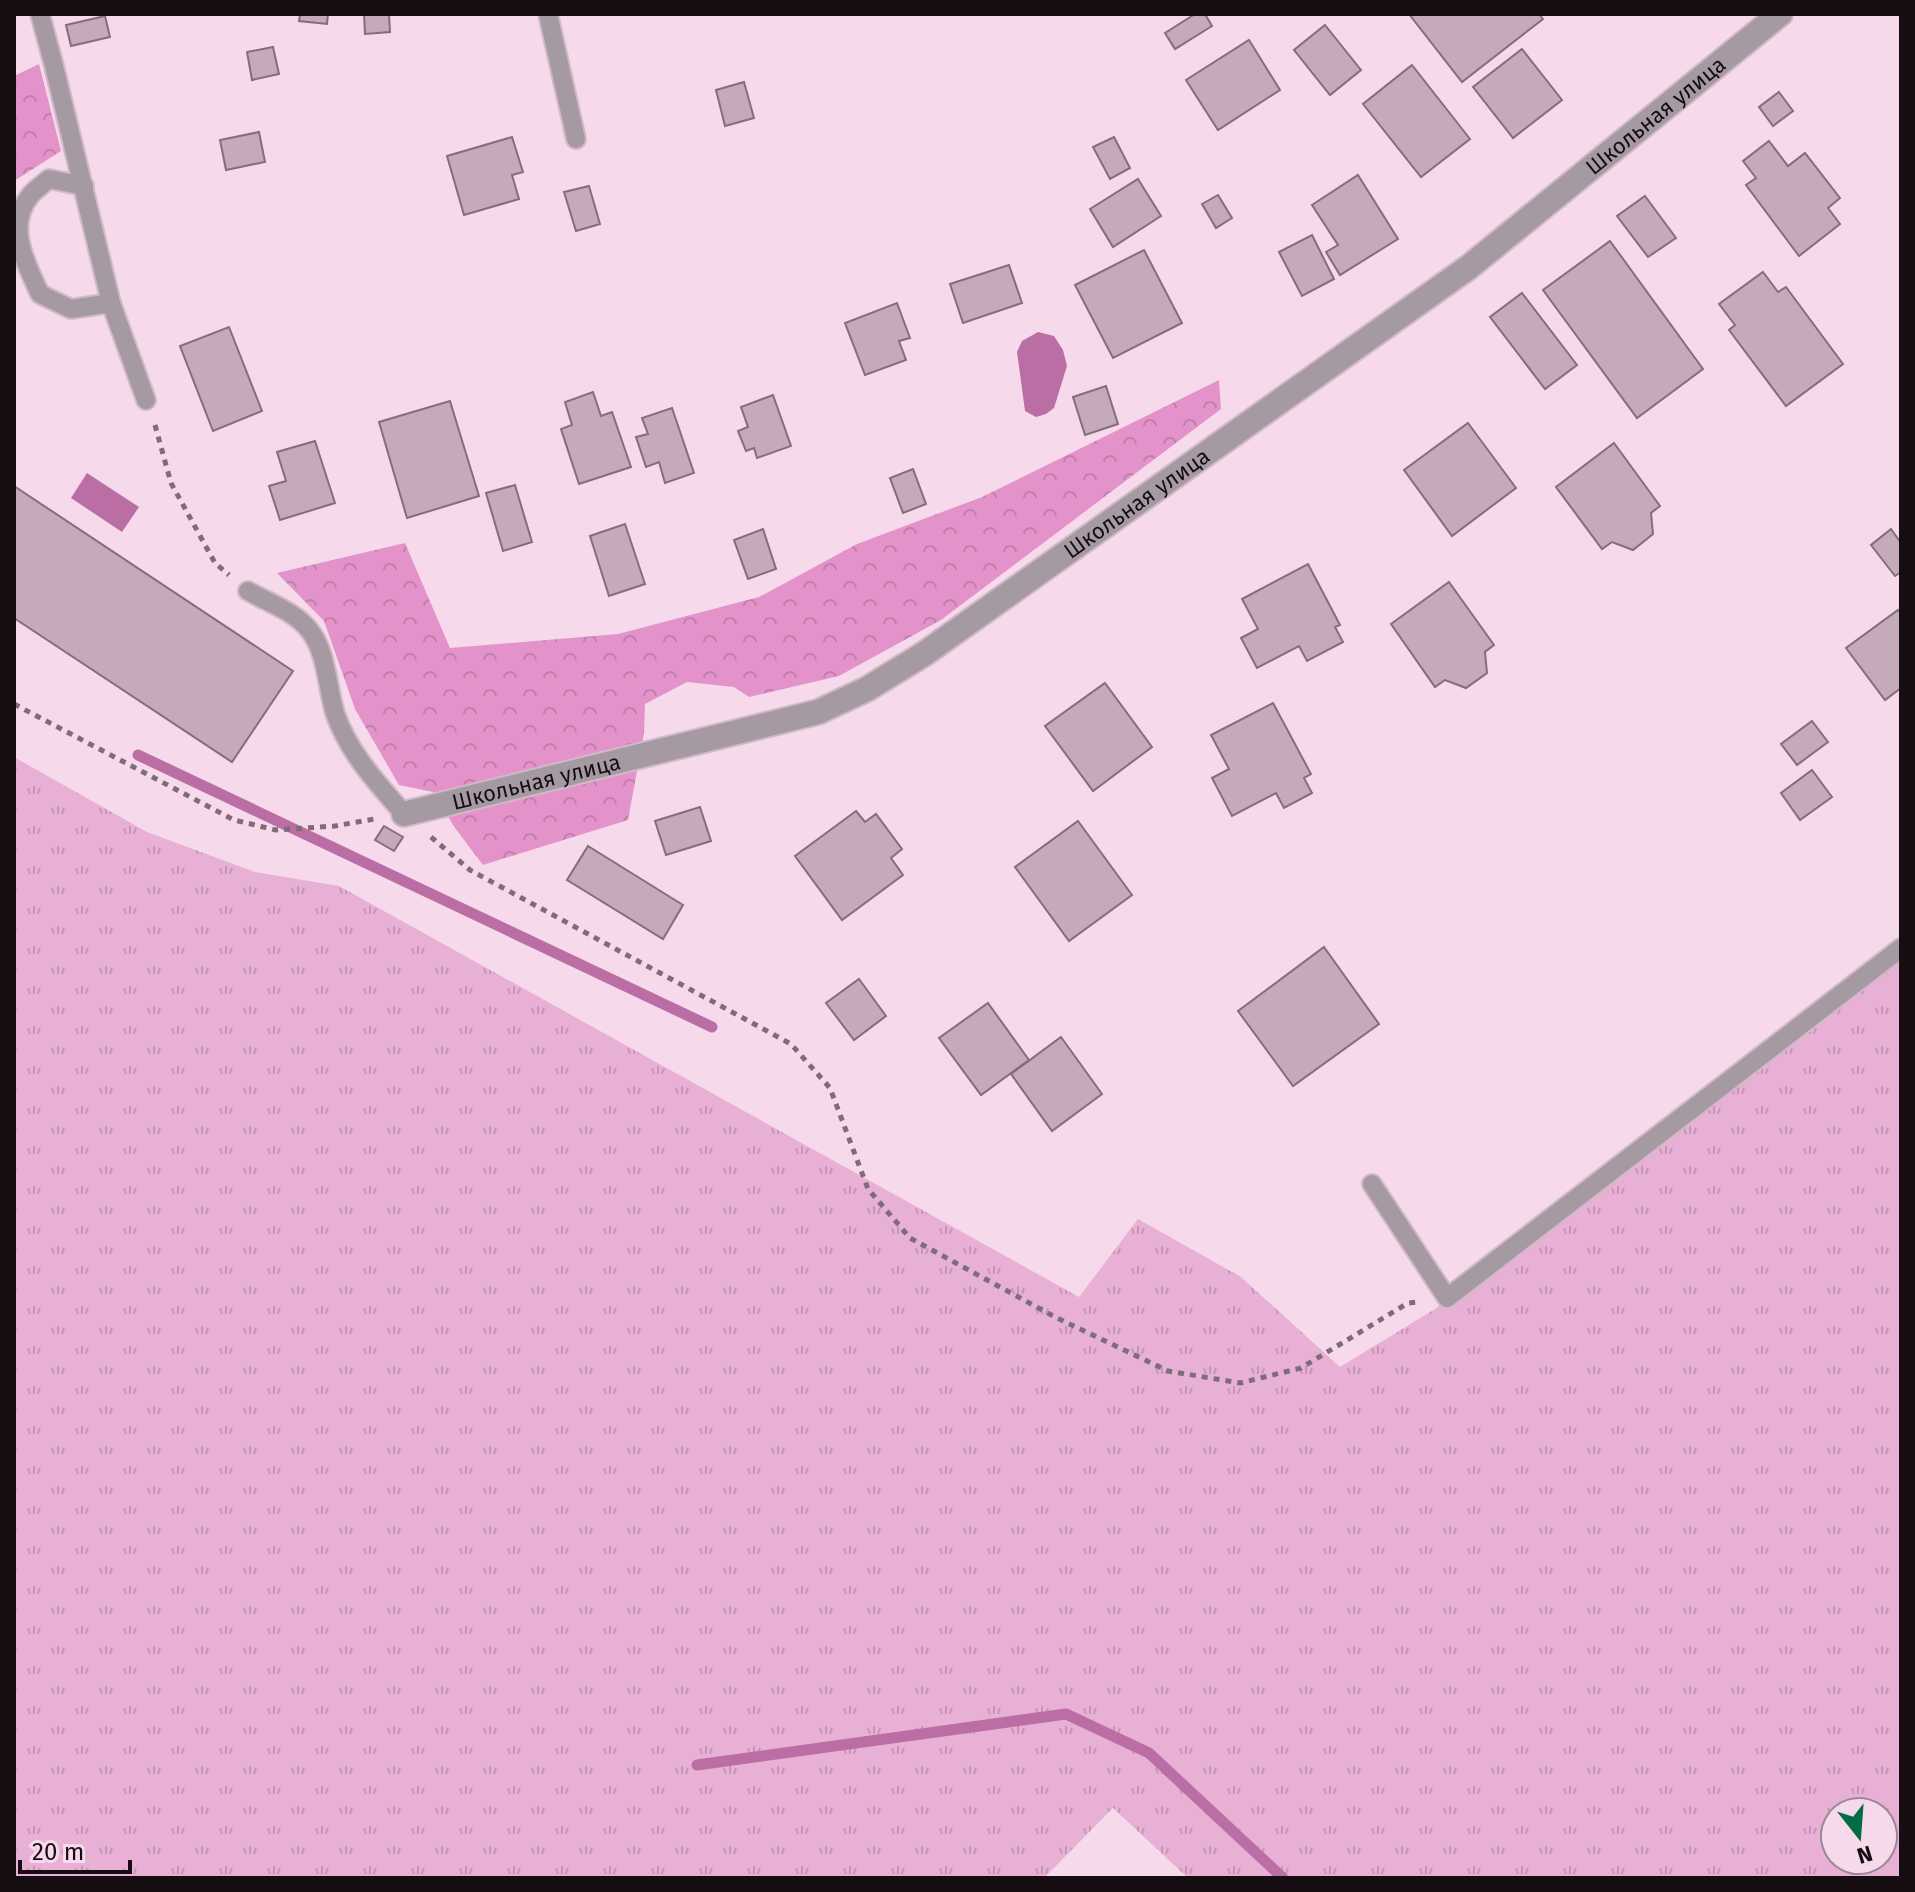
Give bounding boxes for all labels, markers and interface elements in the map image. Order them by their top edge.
street label: Школьная улица [1580,51,1731,181]
street label: Школьная улица [1059,443,1215,564]
street label: Школьная улица [449,748,623,816]
north arrow [1819,1796,1899,1876]
scale bar [20,1824,130,1874]
text: 20 m [32,1838,84,1866]
text: N [1854,1840,1876,1870]

